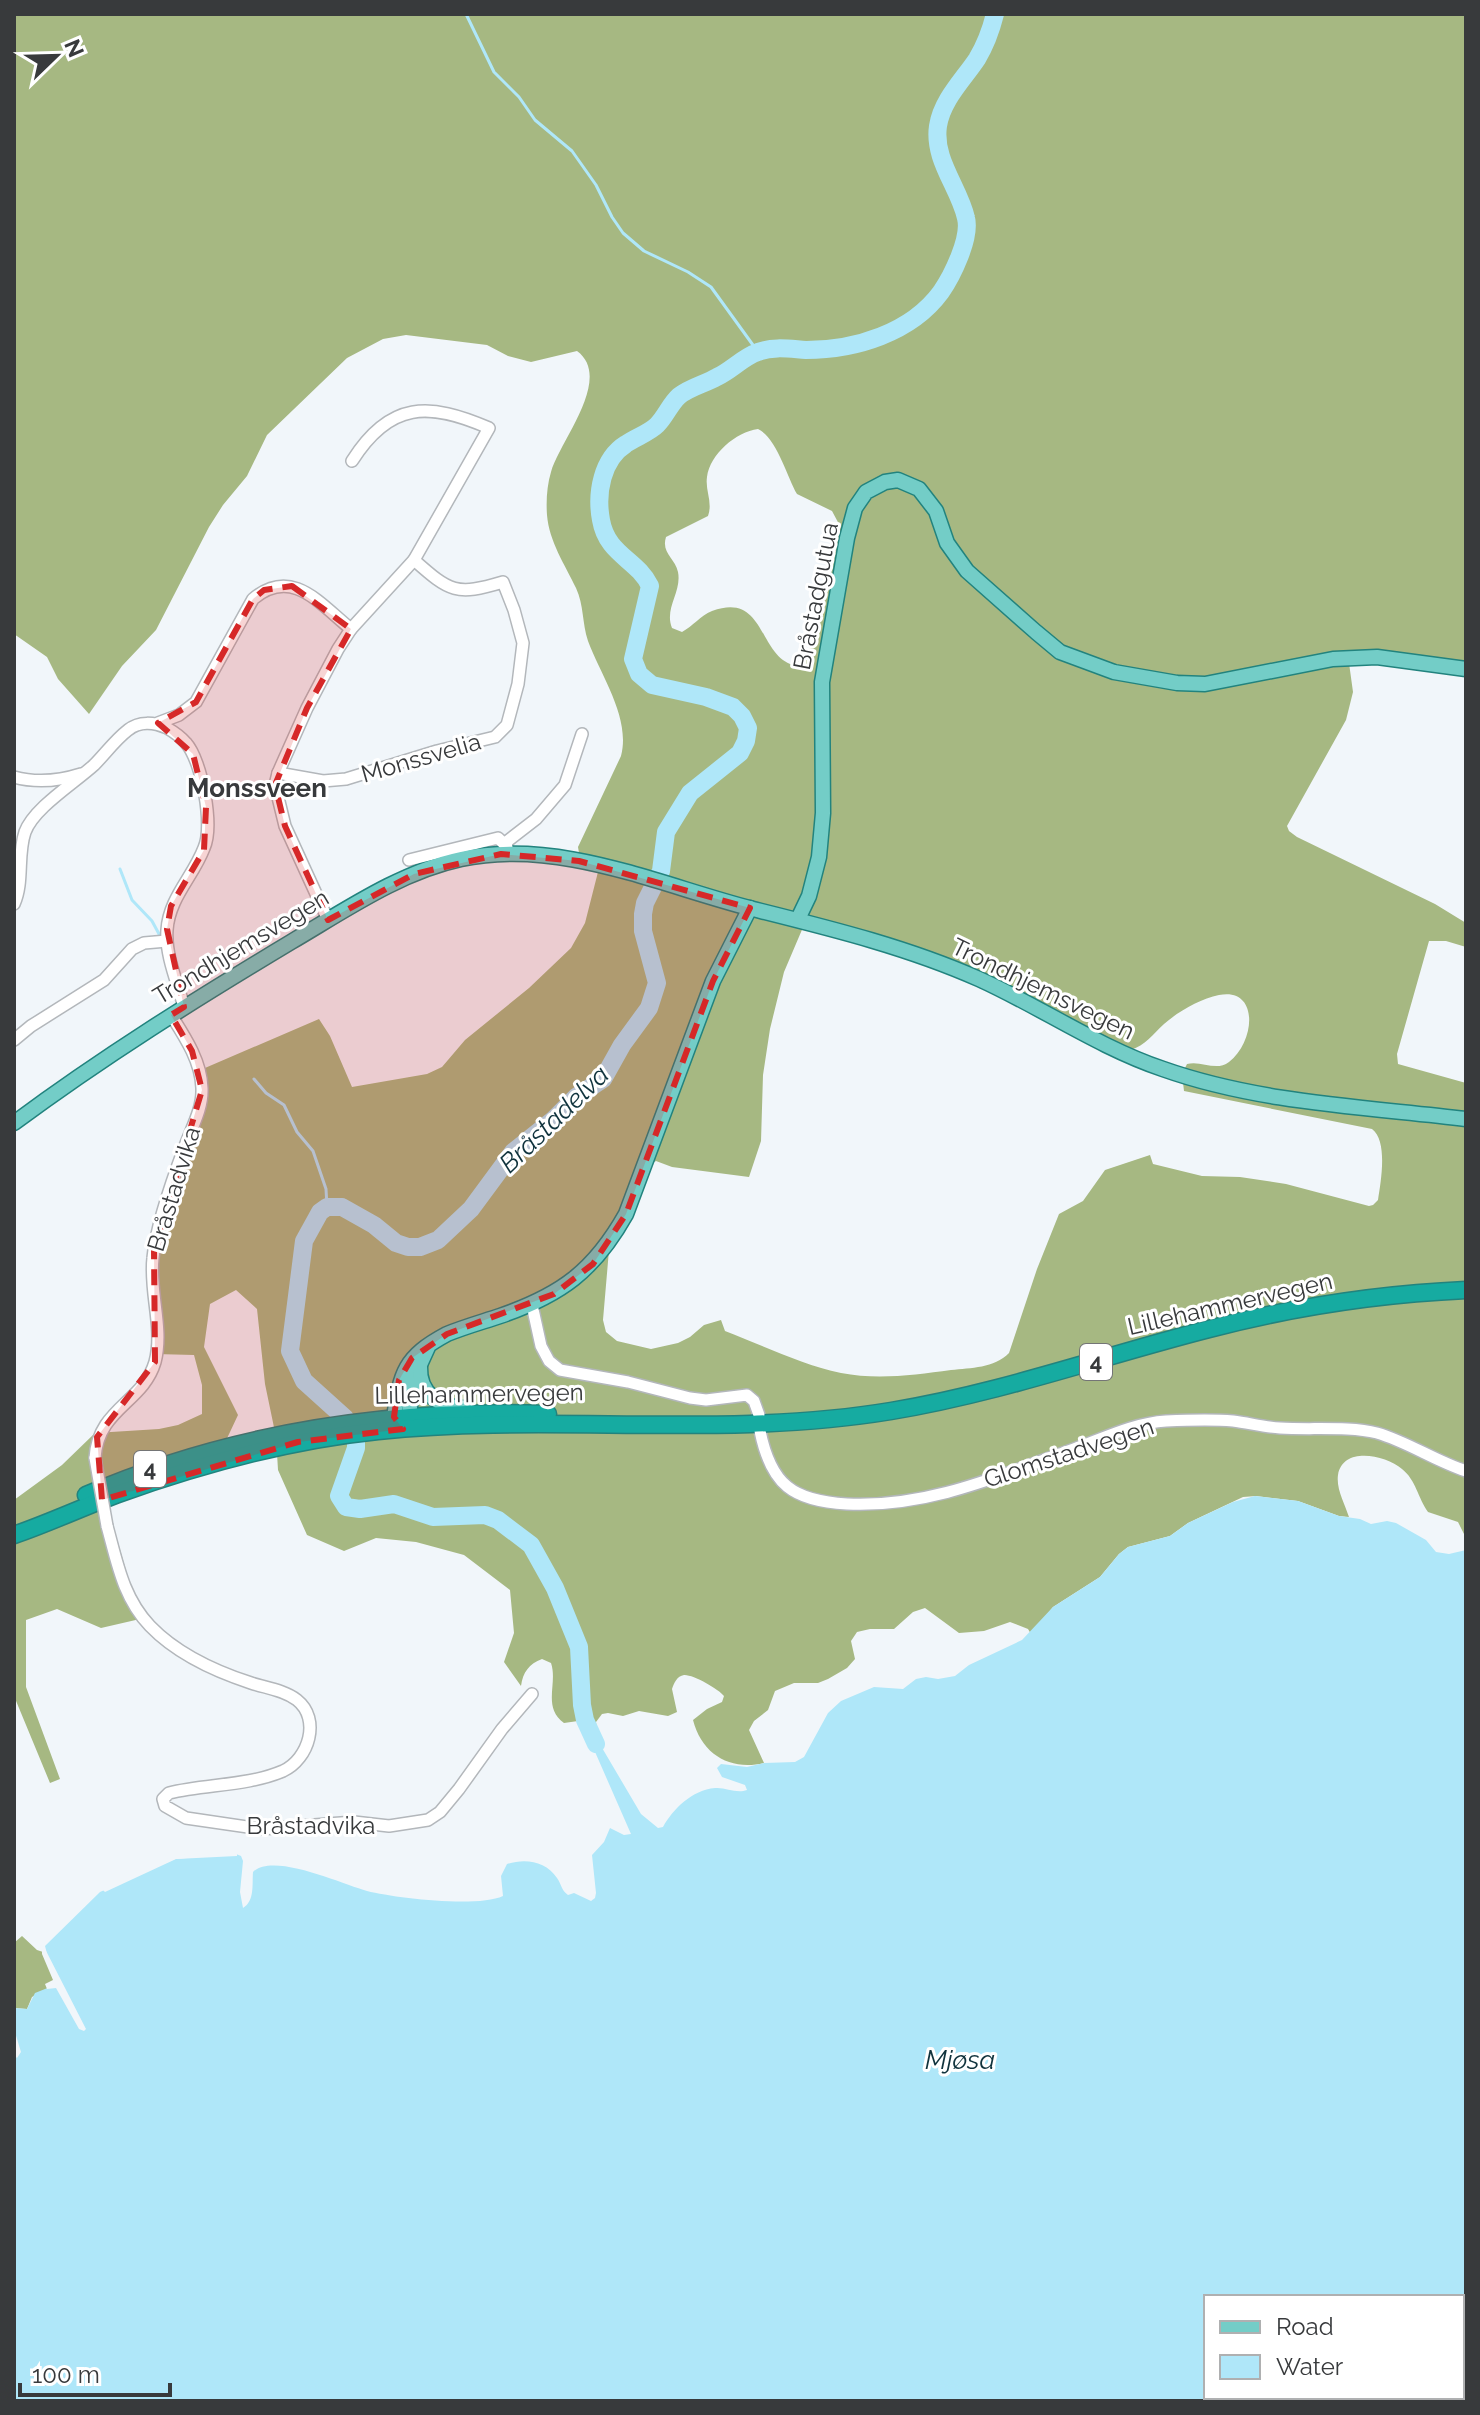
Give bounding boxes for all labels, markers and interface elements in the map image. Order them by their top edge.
north arrow [16,16,96,96]
text: N [59,35,90,61]
street label: Bråstadgutua [787,520,844,672]
street label: Monssvelia [358,727,484,788]
district label: Monssveen [187,773,327,803]
street label: Trondhjemsvegen [148,883,334,1010]
street label: Trondhjemsvegen [947,932,1139,1045]
water label: Bråstadelva [493,1059,615,1179]
street label: Bråstadvika [141,1123,206,1255]
street label: Lillehammervegen [1125,1266,1335,1341]
road number: 4 [1080,1344,1112,1380]
street label: Lillehammervegen [374,1377,584,1410]
street label: Glomstadvegen [980,1411,1158,1494]
road number: 4 [134,1451,166,1487]
street label: Bråstadvika [247,1811,375,1840]
water label: Mjøsa [925,2045,995,2075]
legend [1204,2295,1464,2399]
text: Road [1276,2312,1334,2341]
scale bar [20,2347,170,2397]
text: Water [1276,2352,1344,2381]
text: 100 m [32,2360,100,2389]

